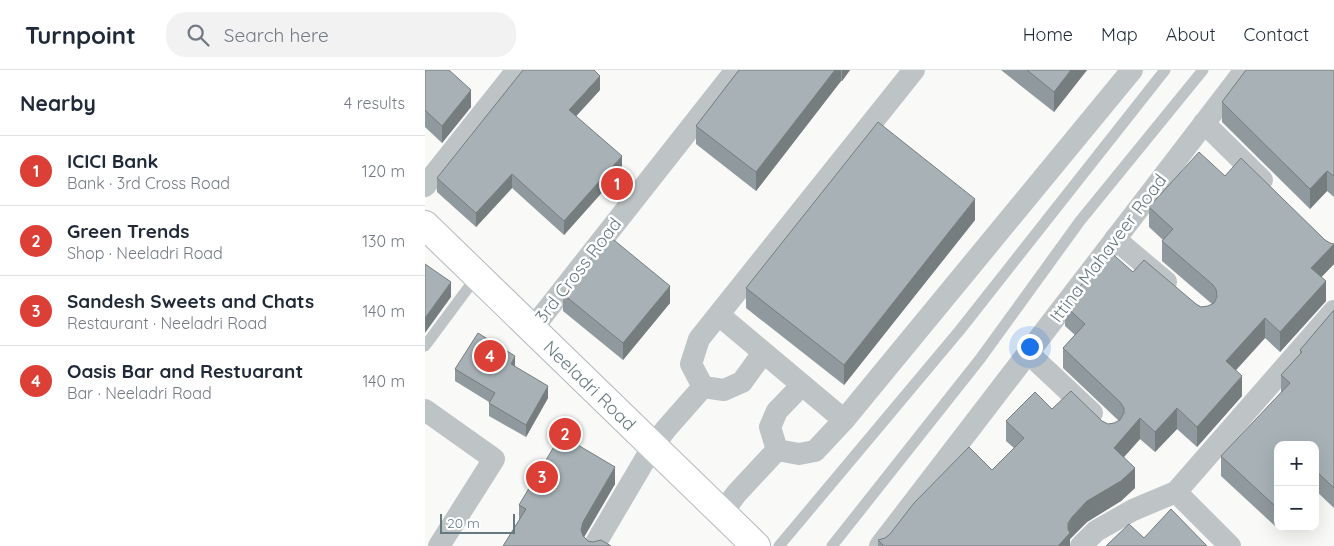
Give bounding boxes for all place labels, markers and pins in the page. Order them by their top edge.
pin: 1 [601,165,633,203]
pin: 4 [474,337,506,375]
pin: 2 [549,415,581,453]
pin: 3 [526,458,558,496]

